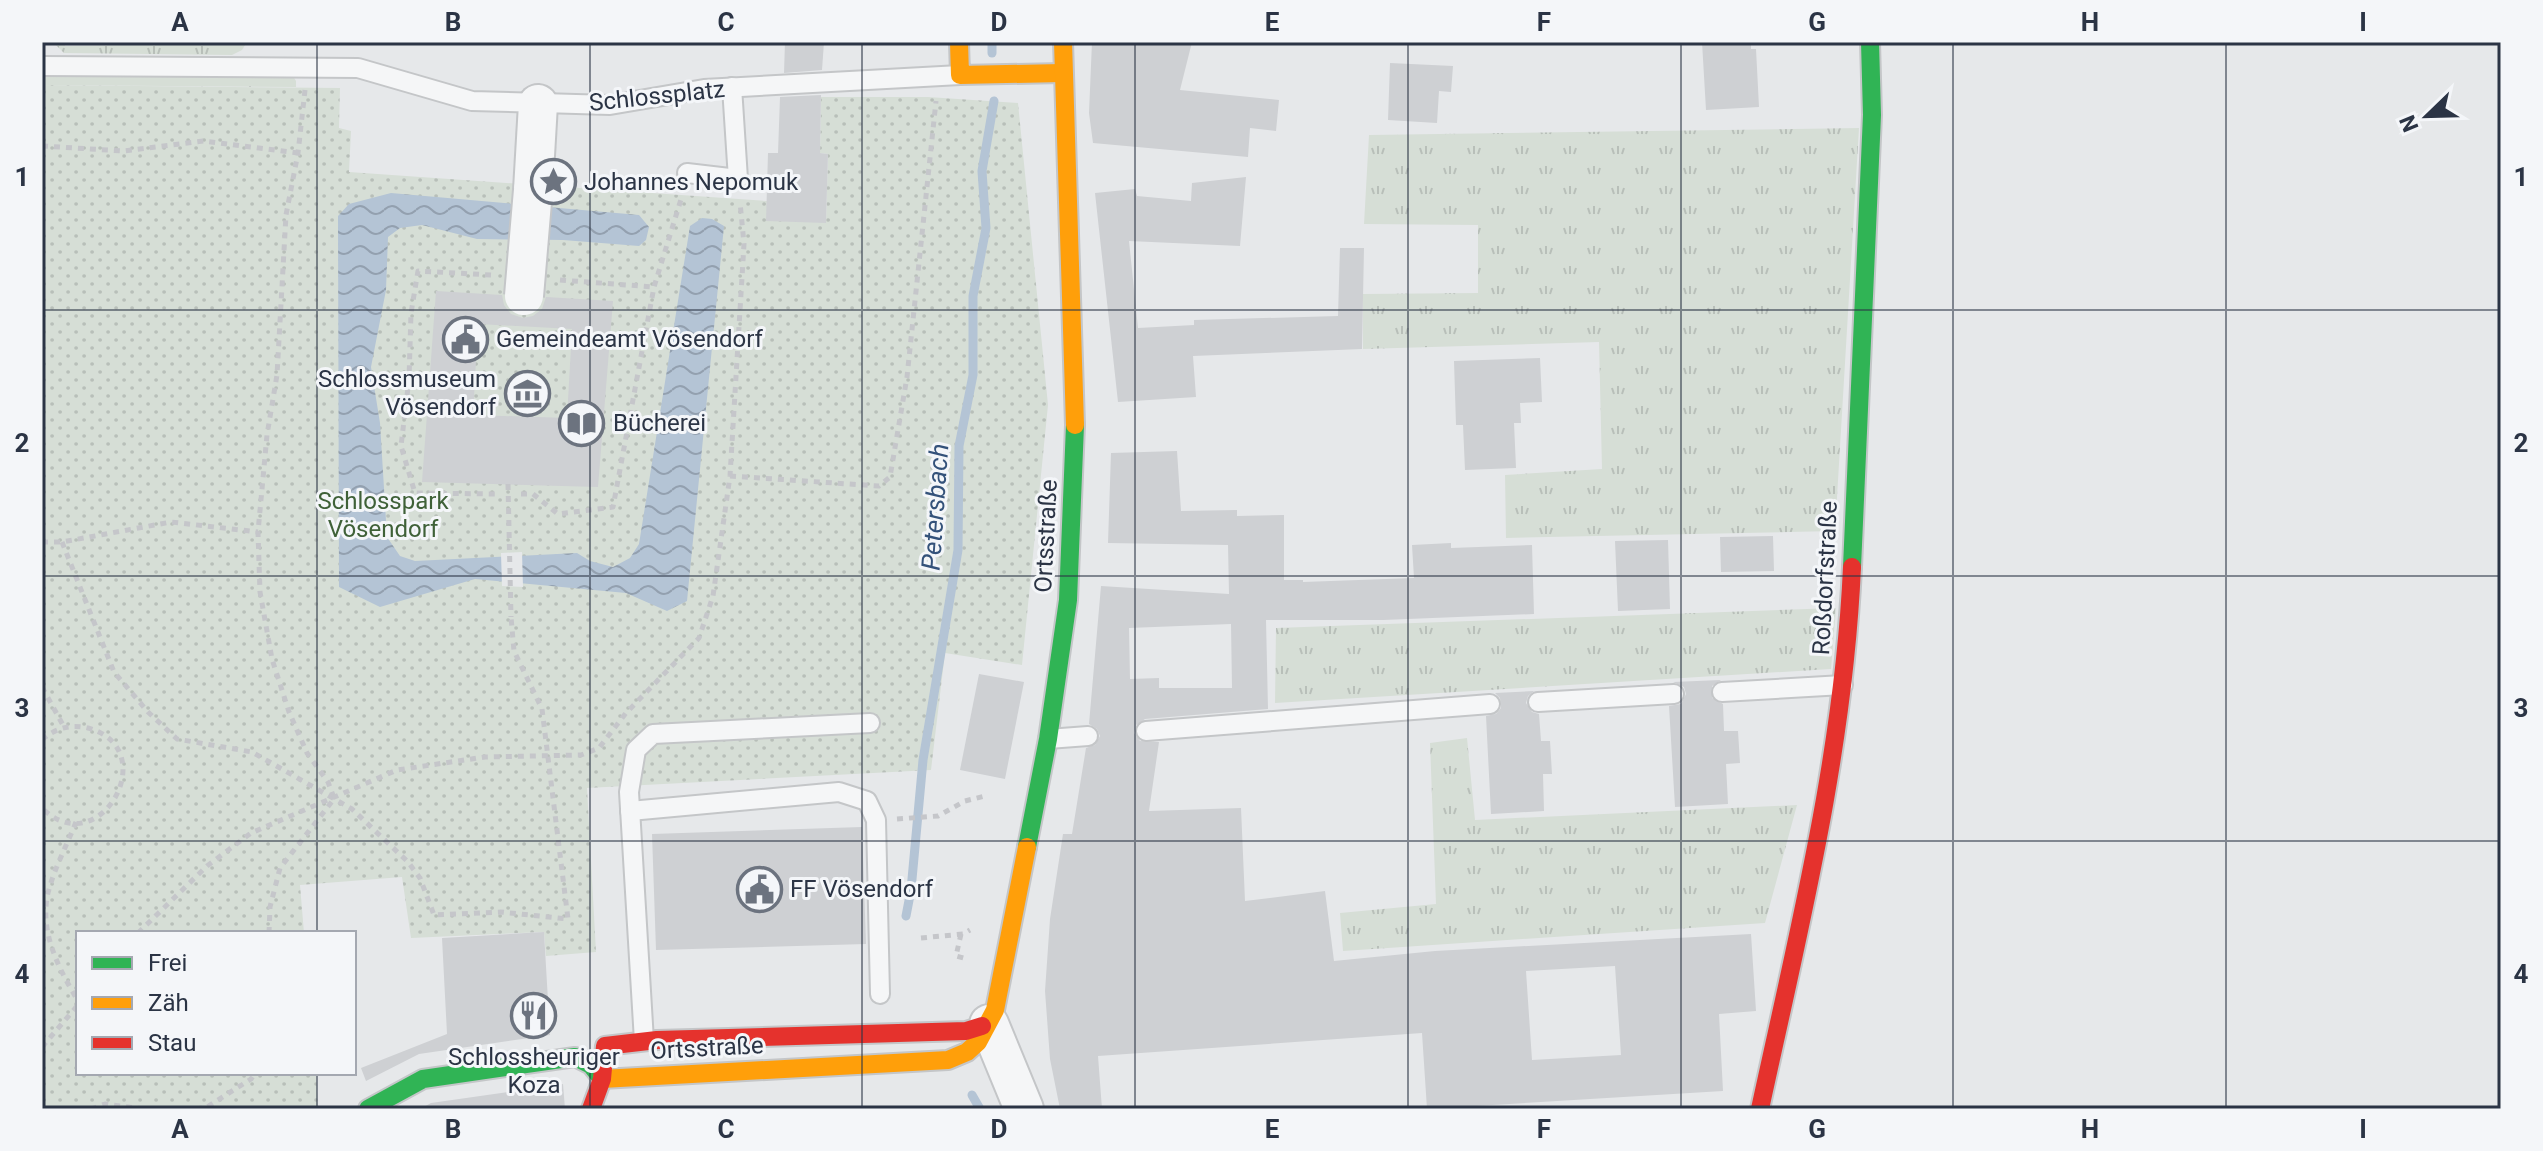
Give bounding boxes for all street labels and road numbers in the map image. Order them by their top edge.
street label: Schlossplatz [588,75,726,117]
street label: Ortsstraße [1029,479,1063,593]
street label: Roßdorfstraße [1807,500,1843,656]
street label: Ortsstraße [650,1031,764,1065]

